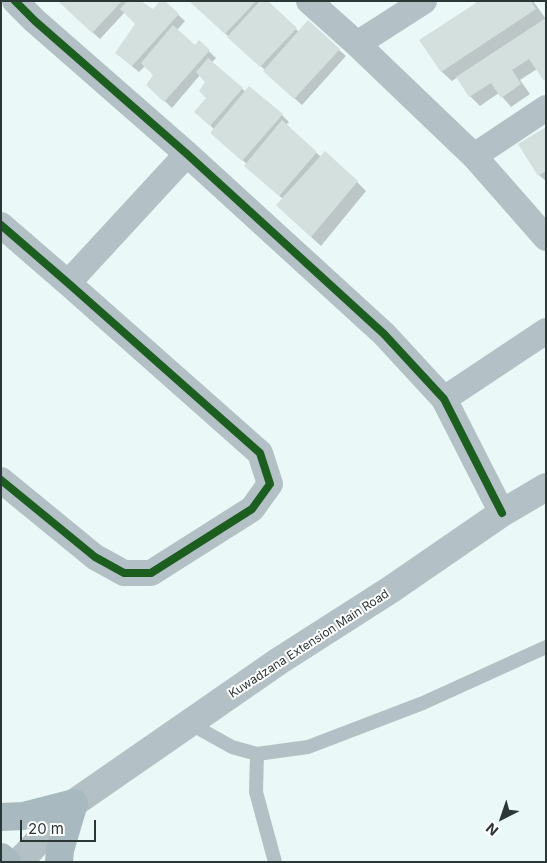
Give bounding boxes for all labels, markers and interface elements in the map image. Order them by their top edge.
street label: Kuwadzana Extension Main Road [226,587,392,701]
north arrow [477,793,527,843]
scale bar [22,810,99,842]
text: 20 m [28,819,64,838]
text: N [482,820,501,840]

